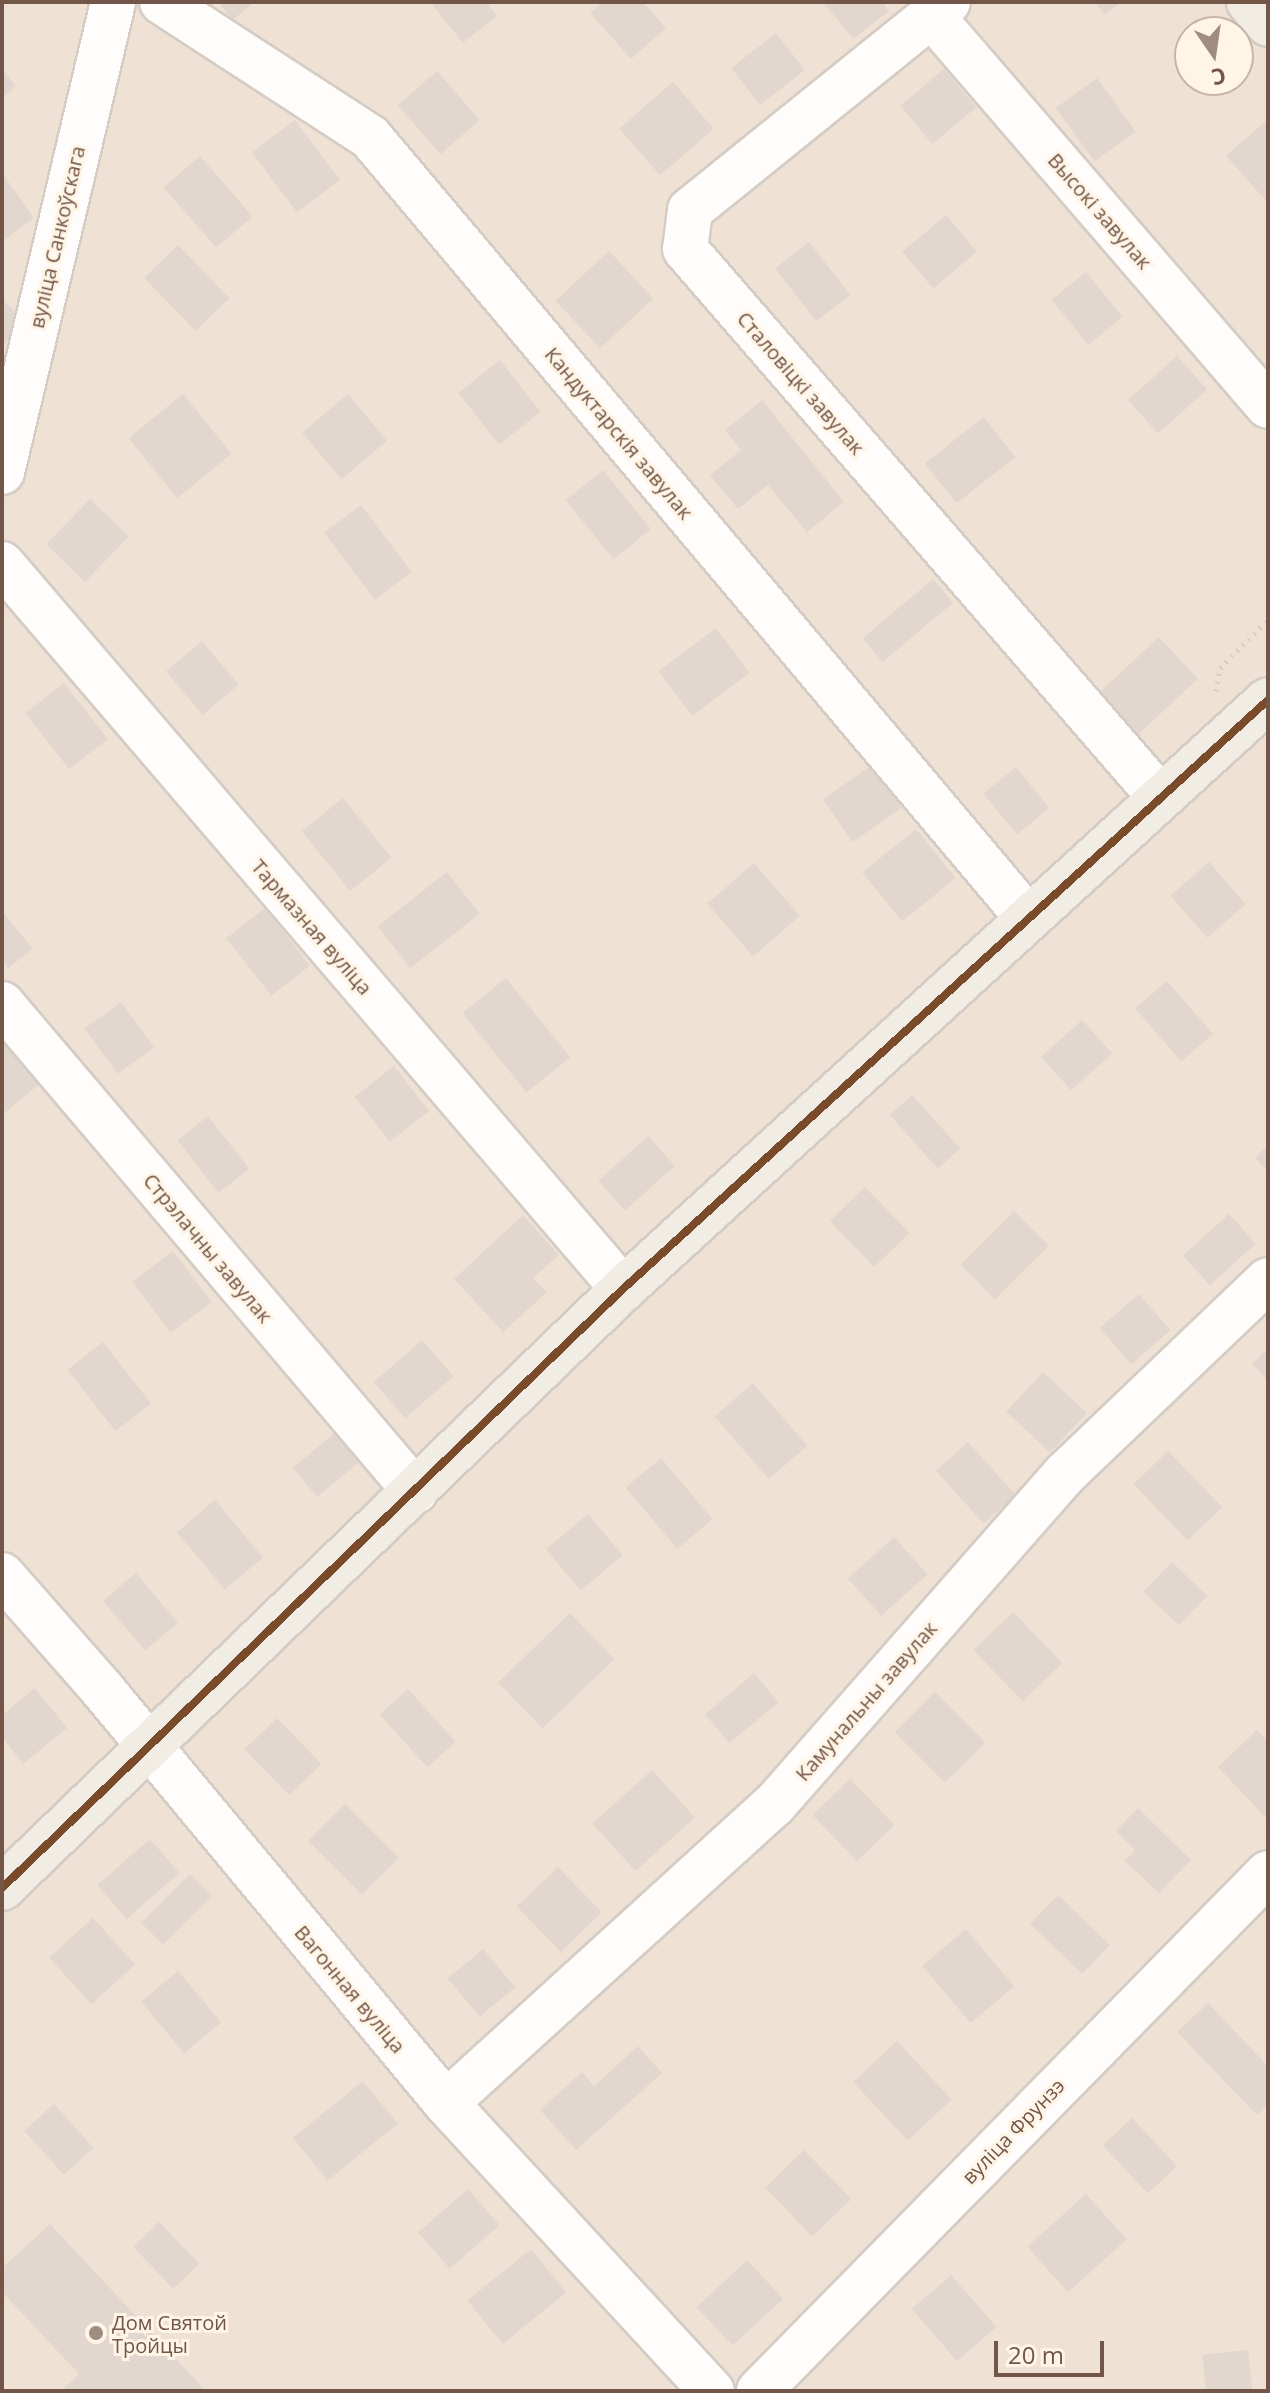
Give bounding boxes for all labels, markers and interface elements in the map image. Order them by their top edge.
north arrow [1174,16,1254,96]
text: С [1209,61,1229,94]
street label: вуліца Санкоўскага [24,144,90,330]
street label: Высокі завулак [1043,148,1157,274]
street label: Сталовіцкі завулак [732,307,870,459]
street label: Кандуктарскія завулак [540,342,698,524]
street label: Тармазная вуліца [247,854,377,1000]
street label: Стрэлачны завулак [139,1169,277,1327]
street label: Камунальны завулак [790,1616,942,1786]
street label: Вагонная вуліца [290,1920,410,2058]
street label: вуліца Фрунзэ [957,2073,1069,2189]
place label: Дом Святой Тройцы [112,2310,227,2357]
marker: Дом Святой Тройцы [87,2324,105,2342]
scale bar [998,2325,1108,2375]
text: 20 m [1008,2338,1064,2371]

